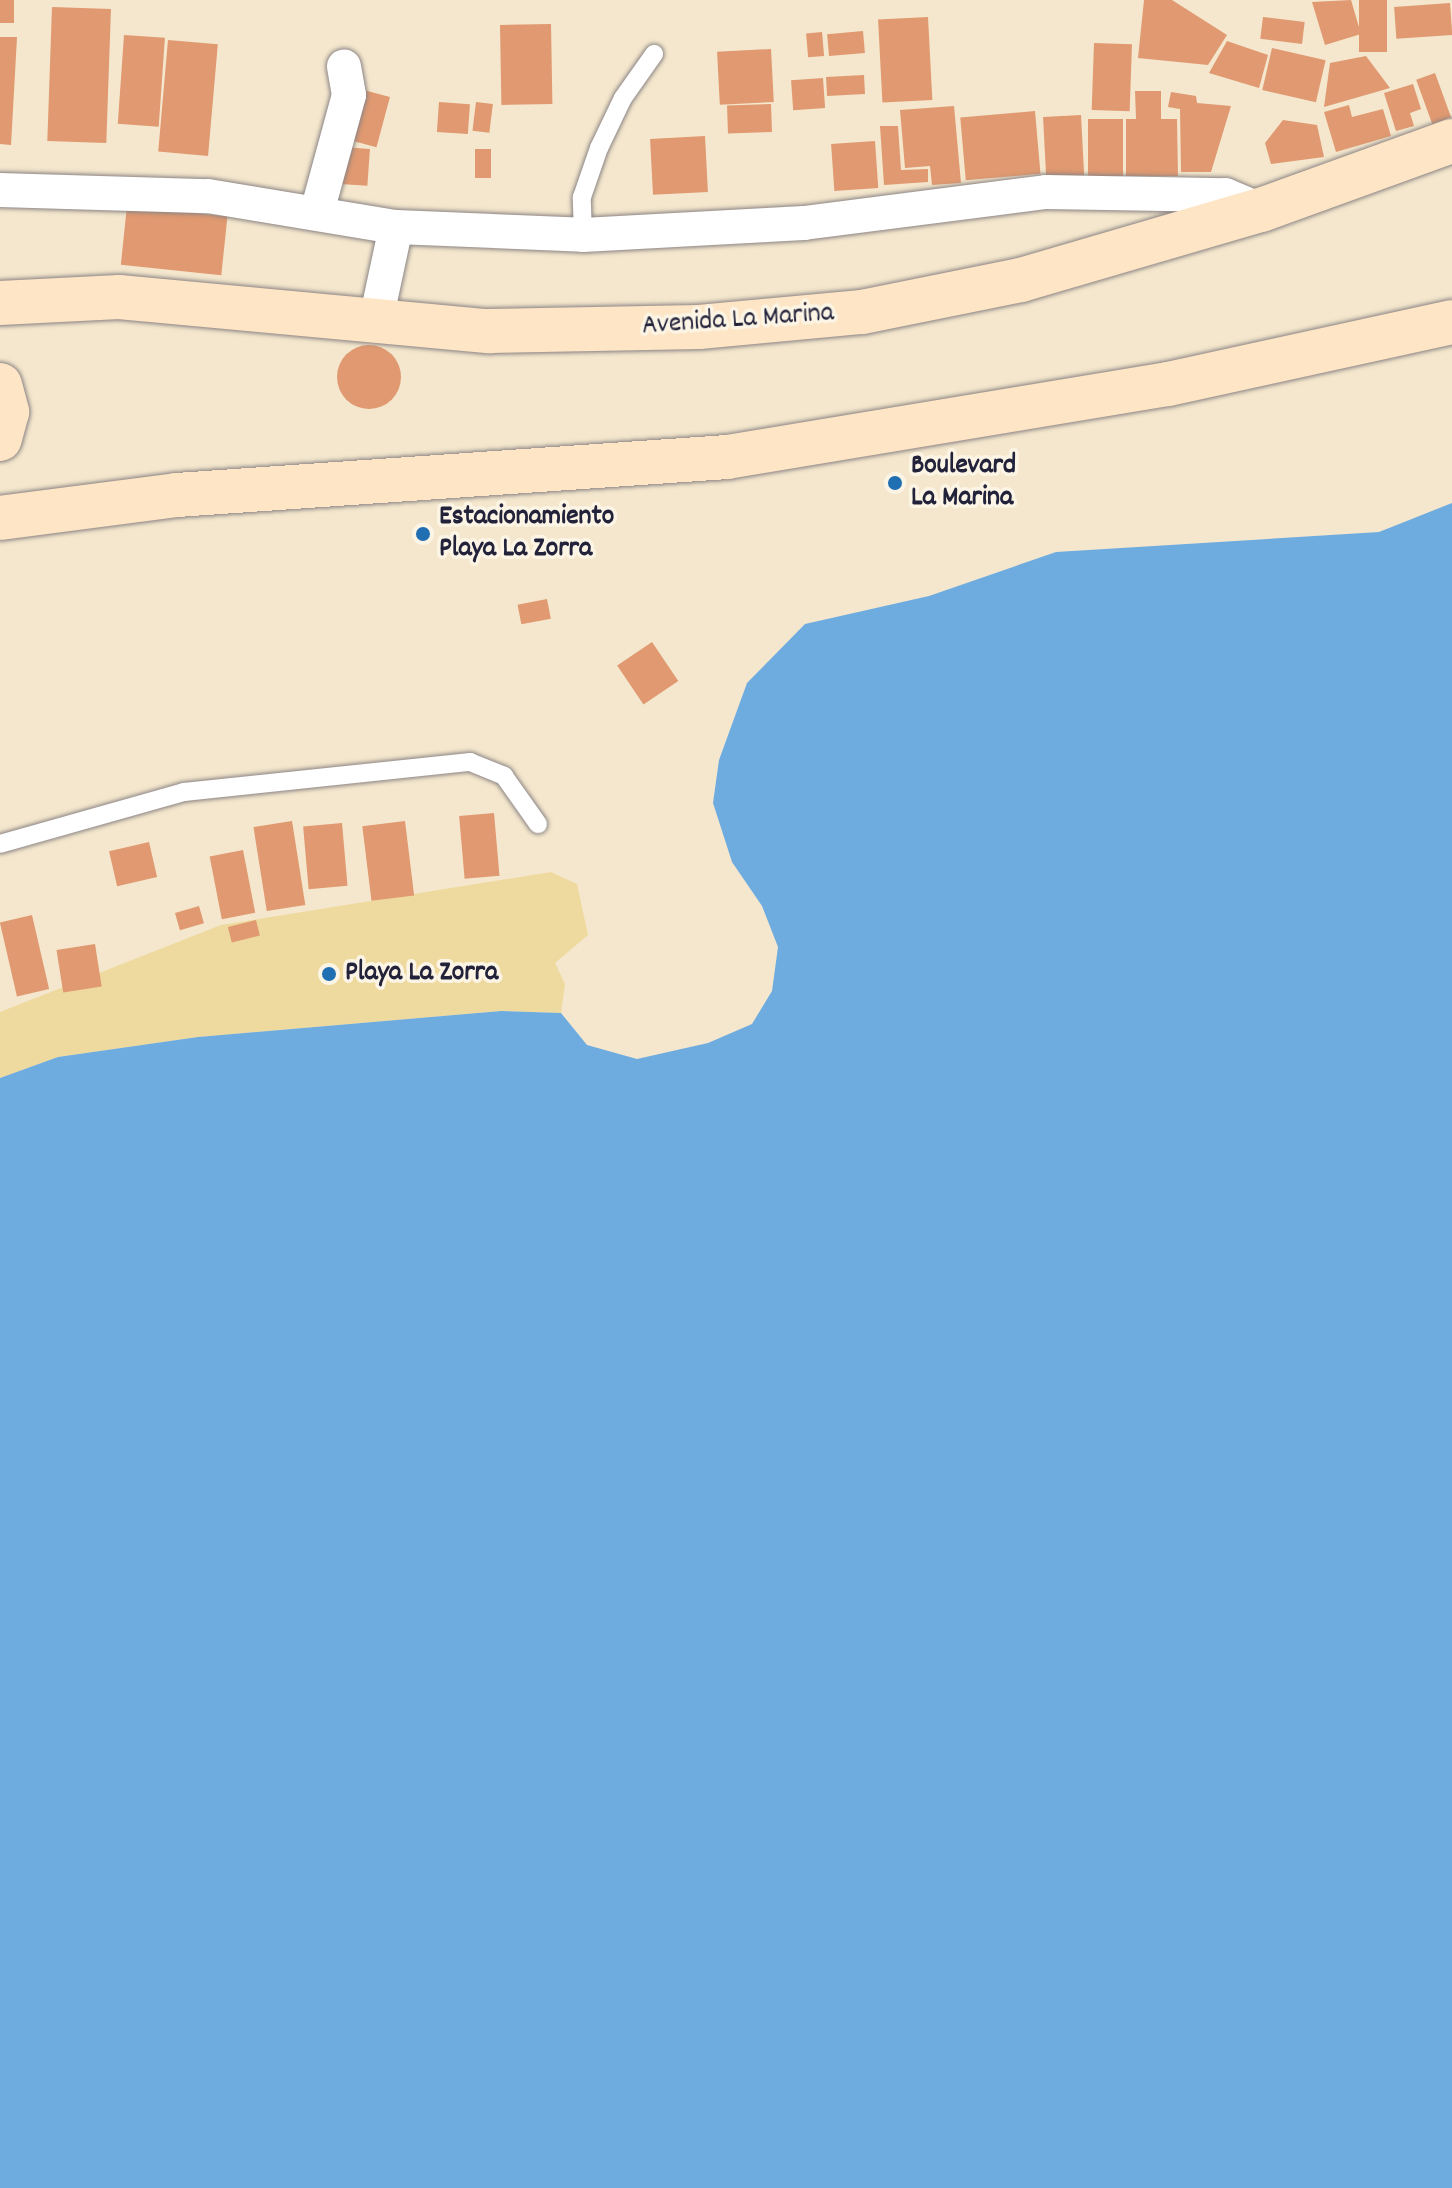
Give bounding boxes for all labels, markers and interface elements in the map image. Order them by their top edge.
street label: Avenida La Marina [641,298,835,344]
place label: Boulevard La Marina [911,450,1016,516]
marker: Boulevard La Marina [886,474,904,492]
place label: Estacionamiento Playa La Zorra [439,501,614,567]
marker: Estacionamiento Playa La Zorra [414,525,432,543]
place label: Playa La Zorra [345,957,498,991]
marker: Playa La Zorra [320,965,338,983]

